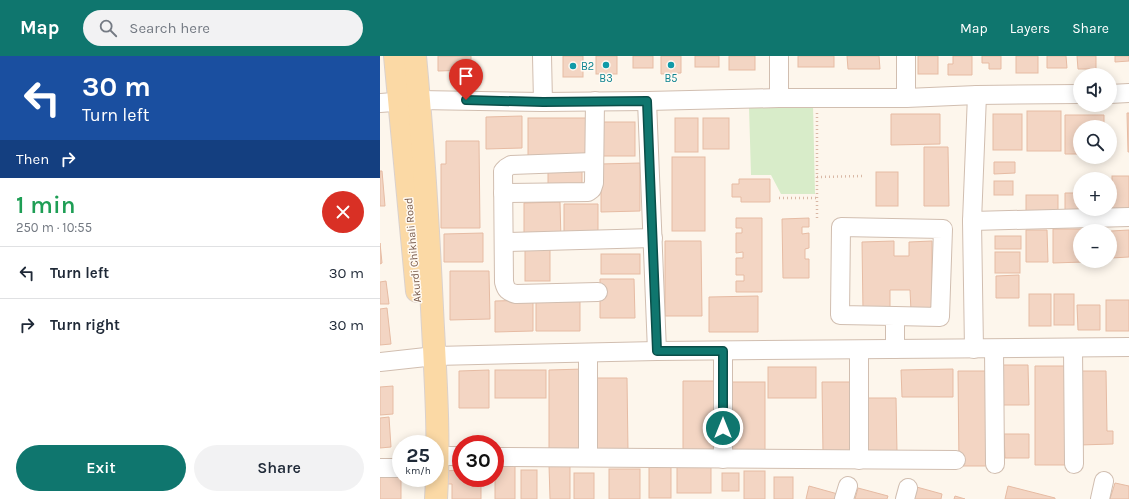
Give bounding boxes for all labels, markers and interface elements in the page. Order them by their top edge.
search box [83,10,363,46]
text: Map [20,17,59,39]
icon: search [97,17,119,39]
text: Search here [129,19,210,37]
text: Map [960,20,988,37]
text: Layers [1010,20,1050,37]
text: Share [1072,20,1109,37]
pin [449,59,483,100]
place label: B2 [581,60,594,73]
marker: B3 [601,60,611,70]
marker: B5 [666,60,676,70]
marker: B2 [568,61,578,71]
icon: arrive [455,65,477,87]
map controls [1073,68,1117,268]
button: sound [1073,68,1117,112]
text: 30 m [82,70,151,103]
icon: left [16,72,68,124]
place label: B3 [599,72,613,85]
place label: B5 [664,72,678,85]
text: Turn left [82,104,150,126]
button: search [1073,120,1117,164]
icon: right [57,148,79,170]
text: Then [16,150,49,168]
button: + [1073,172,1117,216]
text: 1 min [16,191,76,219]
button: close [322,191,364,233]
street label: Akurdi Chikhali Road [402,197,424,303]
text: 250 m · 10:55 [16,220,92,235]
button: − [1073,224,1117,268]
icon: left [16,262,38,284]
text: Turn left [50,264,109,282]
text: 30 m [329,264,364,282]
icon: right [16,314,38,336]
text: Turn right [50,316,120,334]
text: 30 m [329,316,364,334]
position arrow [702,407,744,449]
speed limit sign: 30 [452,435,504,487]
text: 25 [406,444,430,467]
button: Exit [16,445,186,491]
button: Share [194,445,364,491]
text: km/h [405,465,431,477]

